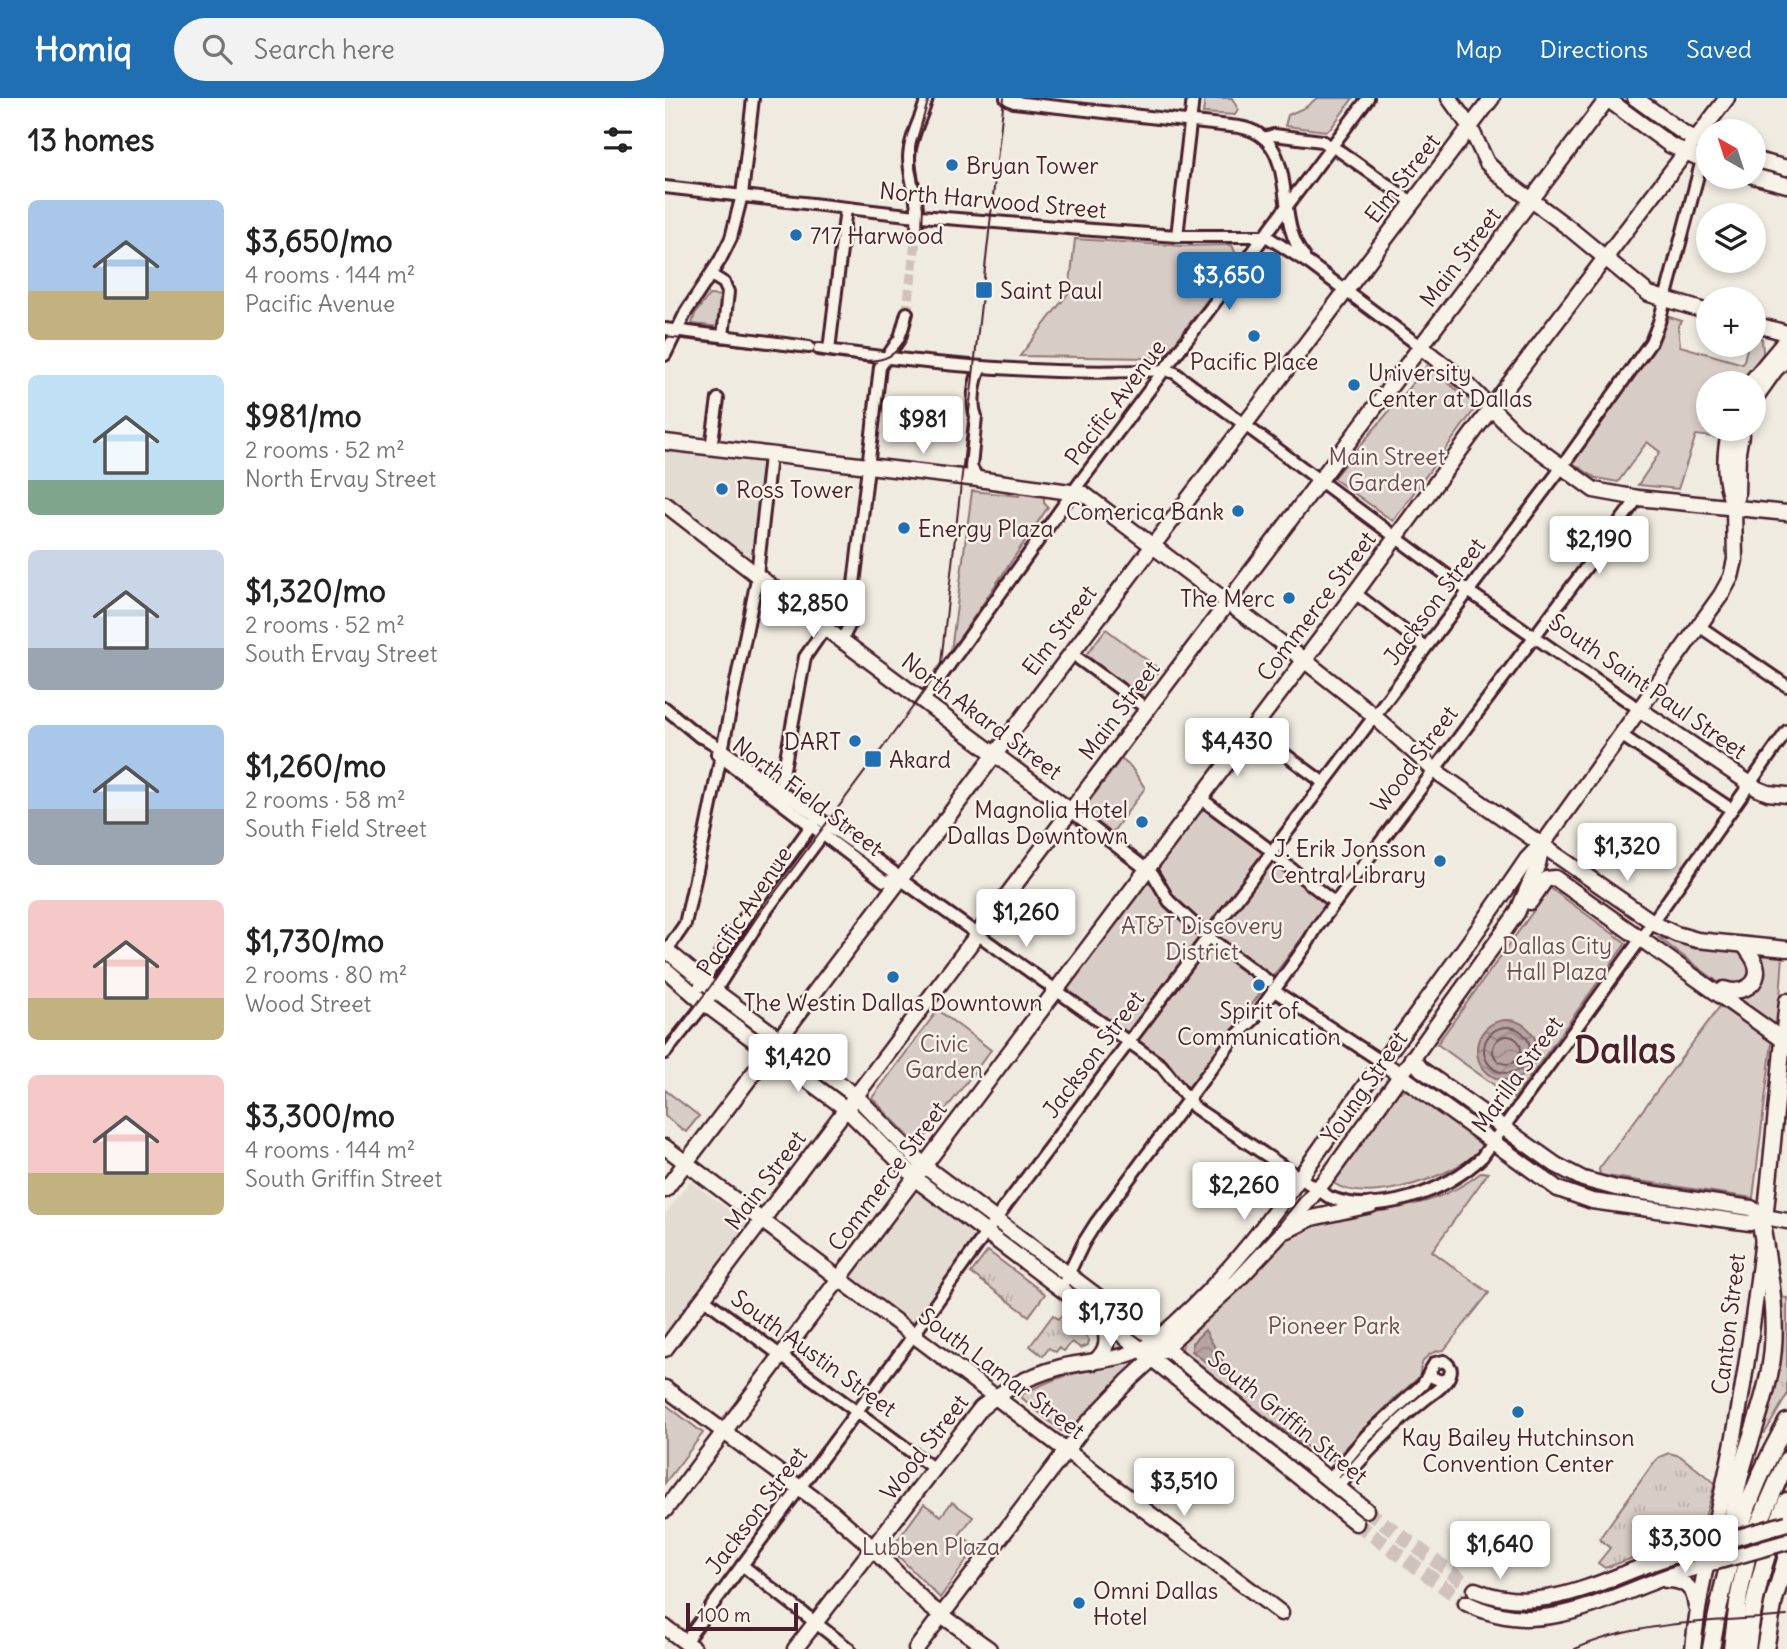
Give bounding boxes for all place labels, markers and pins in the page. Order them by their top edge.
place label: Bryan Tower [966,151,1099,180]
marker: Bryan Tower [944,157,960,173]
place label: 717 Harwood [810,221,944,250]
marker: 717 Harwood [788,227,804,243]
pin: $3,650 [1172,252,1286,312]
place label: Saint Paul [1000,276,1102,305]
marker: Saint Paul [974,280,994,300]
marker: Pacific Place [1246,328,1262,344]
place label: Pacific Place [1190,347,1318,376]
place label: University Center at Dallas [1368,358,1533,413]
marker: University Center at Dallas [1346,377,1362,393]
pin: $981 [882,396,964,456]
place label: Ross Tower [736,475,854,504]
marker: Ross Tower [714,481,730,497]
place label: Comerica Bank [1066,497,1224,526]
marker: Comerica Bank [1230,503,1246,519]
place label: Energy Plaza [918,514,1054,543]
pin: $2,190 [1542,517,1656,576]
marker: Energy Plaza [896,520,912,536]
pin: $2,850 [756,580,870,640]
place label: The Merc [1180,584,1275,613]
marker: The Merc [1281,590,1297,606]
pin: $4,430 [1180,718,1294,778]
place label: DART [784,727,841,756]
marker: DART [847,733,863,749]
place label: Akard [889,745,951,773]
marker: Akard [863,749,883,769]
place label: Magnolia Hotel Dallas Downtown [947,795,1128,850]
marker: Magnolia Hotel Dallas Downtown [1134,814,1150,830]
pin: $1,320 [1570,824,1684,883]
place label: J. Erik Jonsson Central Library [1270,834,1426,889]
marker: J. Erik Jonsson Central Library [1432,853,1448,869]
pin: $1,260 [969,890,1083,949]
marker: The Westin Dallas Downtown [885,969,901,985]
marker: Spirit of Communication [1251,977,1267,993]
place label: The Westin Dallas Downtown [743,988,1043,1017]
place label: Spirit of Communication [1177,996,1341,1051]
pin: $1,420 [741,1034,855,1094]
pin: $2,260 [1187,1162,1301,1222]
pin: $1,730 [1054,1290,1168,1349]
marker: Kay Bailey Hutchinson Convention Center [1510,1404,1526,1420]
place label: Kay Bailey Hutchinson Convention Center [1402,1423,1634,1478]
pin: $3,510 [1127,1458,1241,1518]
pin: $3,300 [1628,1516,1742,1575]
pin: $1,640 [1443,1522,1557,1581]
place label: Omni Dallas Hotel [1093,1576,1218,1631]
marker: Omni Dallas Hotel [1071,1595,1087,1611]

